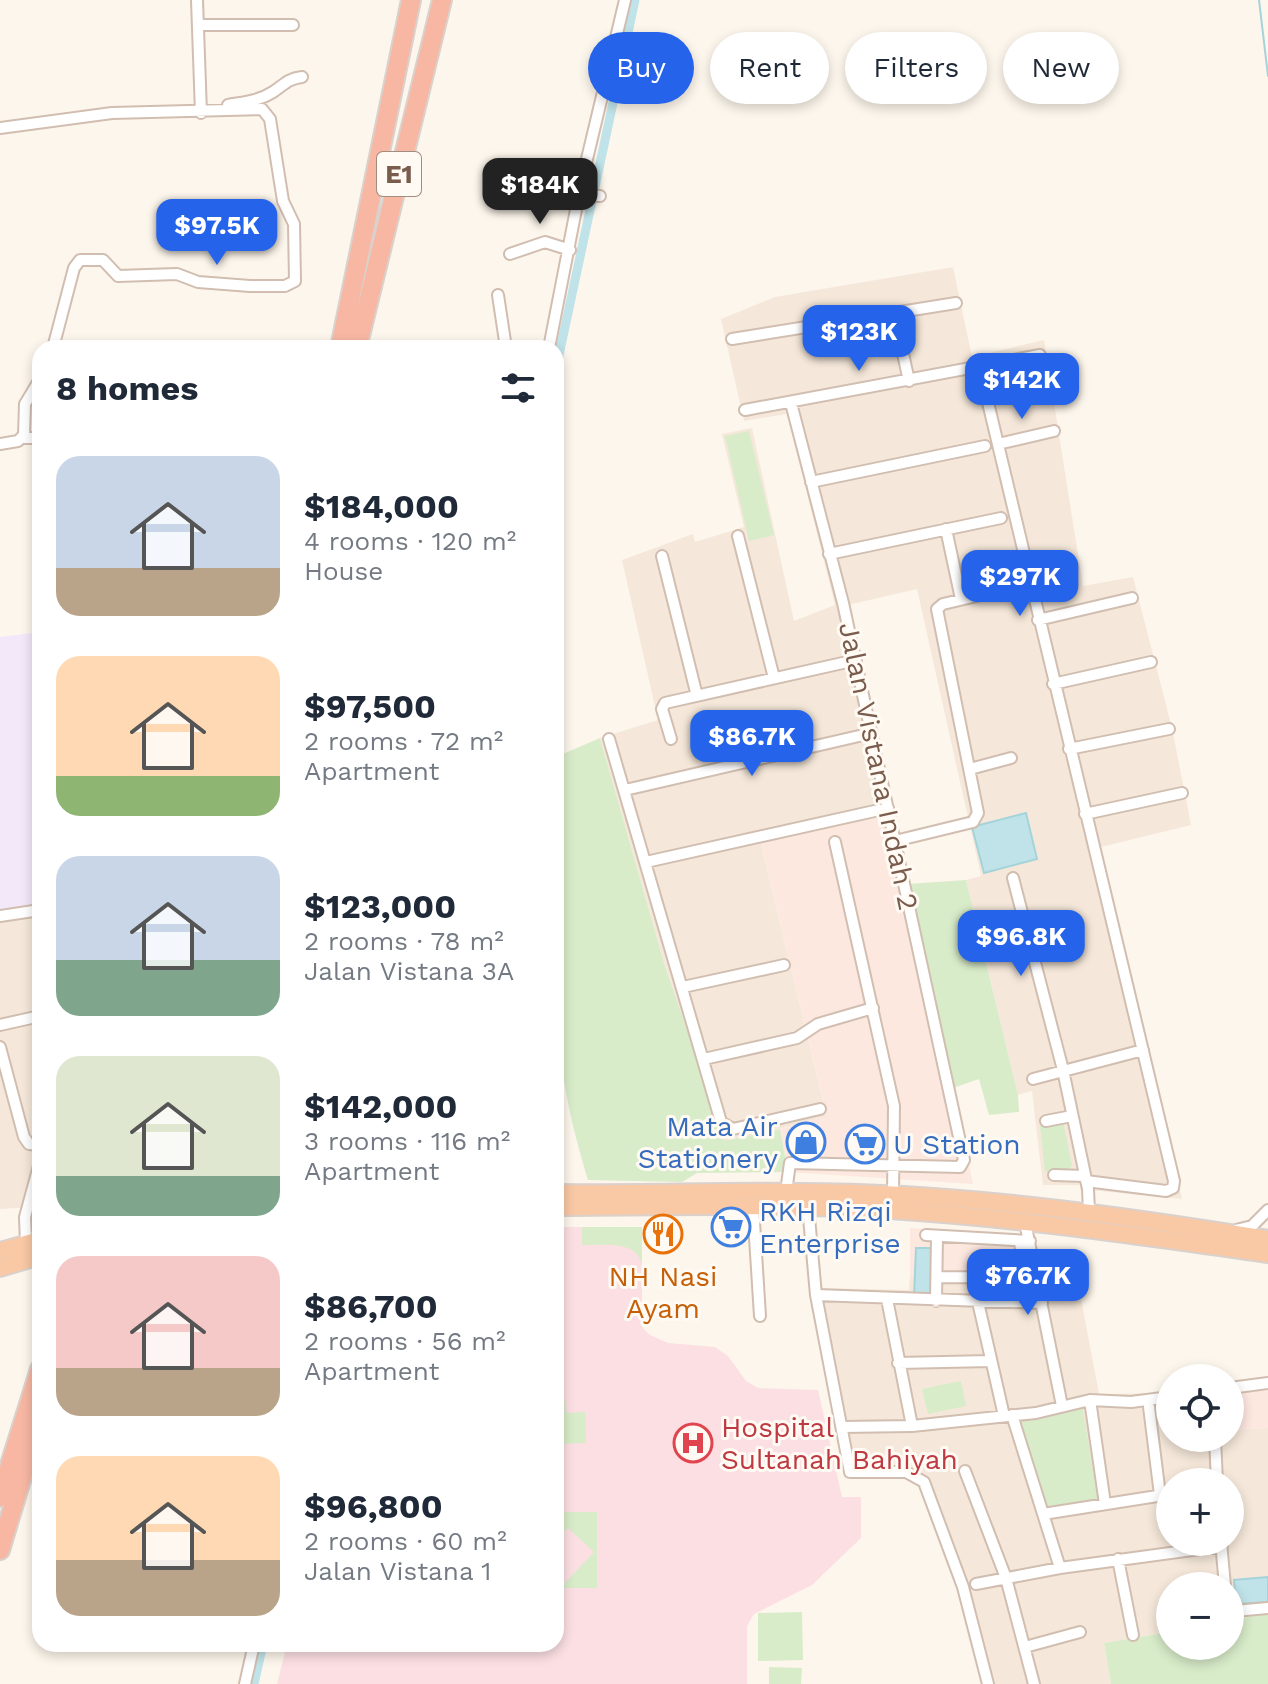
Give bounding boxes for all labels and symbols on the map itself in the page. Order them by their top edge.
road number: E1 [377,152,421,196]
pin: $184K [484,158,596,226]
pin: $97.5K [152,199,282,267]
pin: $123K [803,305,915,373]
pin: $142K [966,353,1078,421]
pin: $297K [964,550,1076,618]
street label: Jalan Vistana Indah 2 [832,619,925,913]
pin: $86.7K [687,710,817,778]
pin: $96.8K [956,910,1086,978]
place label: Mata Air Stationery [638,1110,779,1175]
shop icon: Mata Air Stationery [785,1121,827,1163]
supermarket icon: U Station [844,1123,886,1165]
place label: U Station [893,1128,1021,1161]
place label: RKH Rizqi Enterprise [759,1195,901,1260]
supermarket icon: RKH Rizqi Enterprise [710,1206,752,1248]
restaurant icon: NH Nasi Ayam [642,1213,684,1255]
pin: $76.7K [963,1249,1093,1317]
place label: NH Nasi Ayam [608,1260,718,1325]
place label: Hospital Sultanah Bahiyah [721,1411,958,1476]
hospital icon: Hospital Sultanah Bahiyah [672,1422,714,1464]

